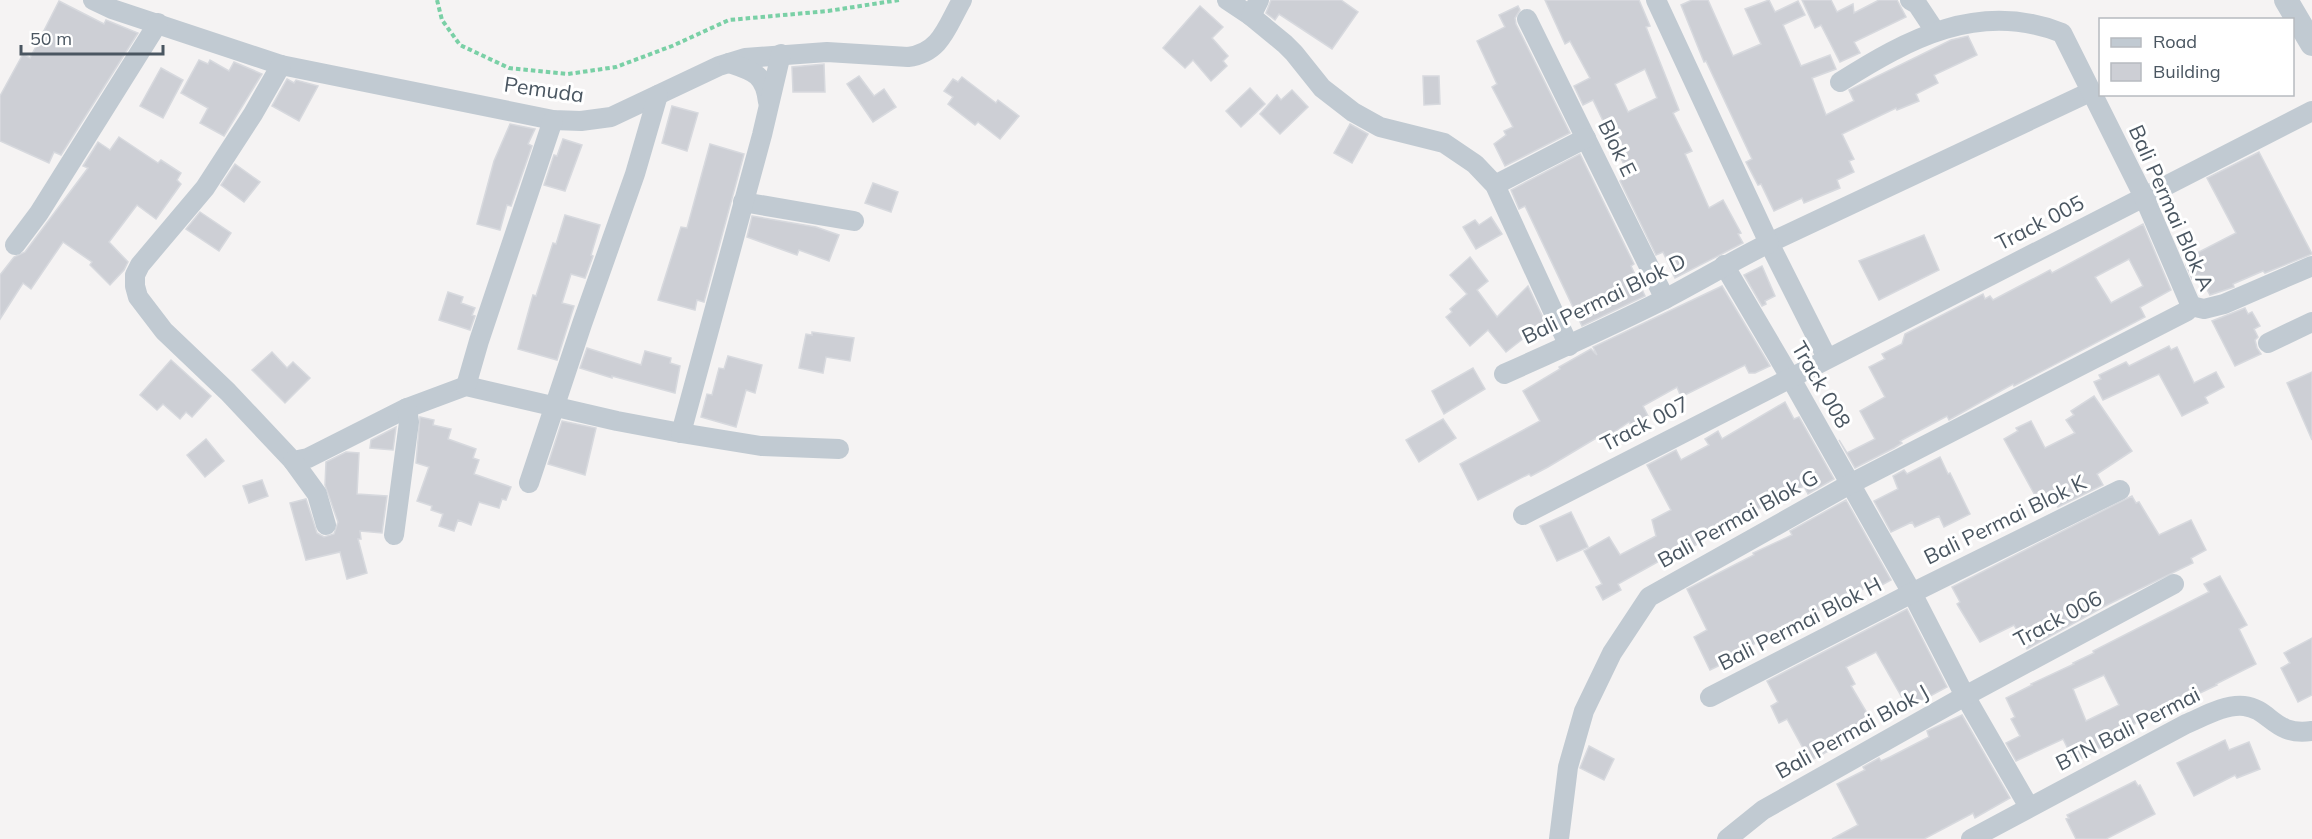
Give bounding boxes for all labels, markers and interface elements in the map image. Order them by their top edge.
scale bar [21,18,164,56]
legend [2099,18,2294,96]
text: 50 m [30,27,72,50]
text: Road [2153,30,2197,53]
text: Building [2153,60,2221,83]
street label: Pemuda [503,71,586,107]
street label: Blok E [1593,115,1643,180]
street label: Bali Permai Blok A [2124,120,2220,295]
street label: Track 005 [1991,189,2088,255]
street label: Bali Permai Blok D [1517,247,1690,349]
street label: Track 008 [1787,337,1857,432]
street label: Track 007 [1596,390,1693,456]
street label: Bali Permai Blok G [1653,463,1822,573]
street label: Bali Permai Blok K [1919,468,2090,570]
street label: Bali Permai Blok H [1714,571,1886,676]
street label: Track 006 [2009,584,2106,652]
street label: Bali Permai Blok J [1771,678,1932,784]
street label: BTN Bali Permai [2051,681,2204,776]

